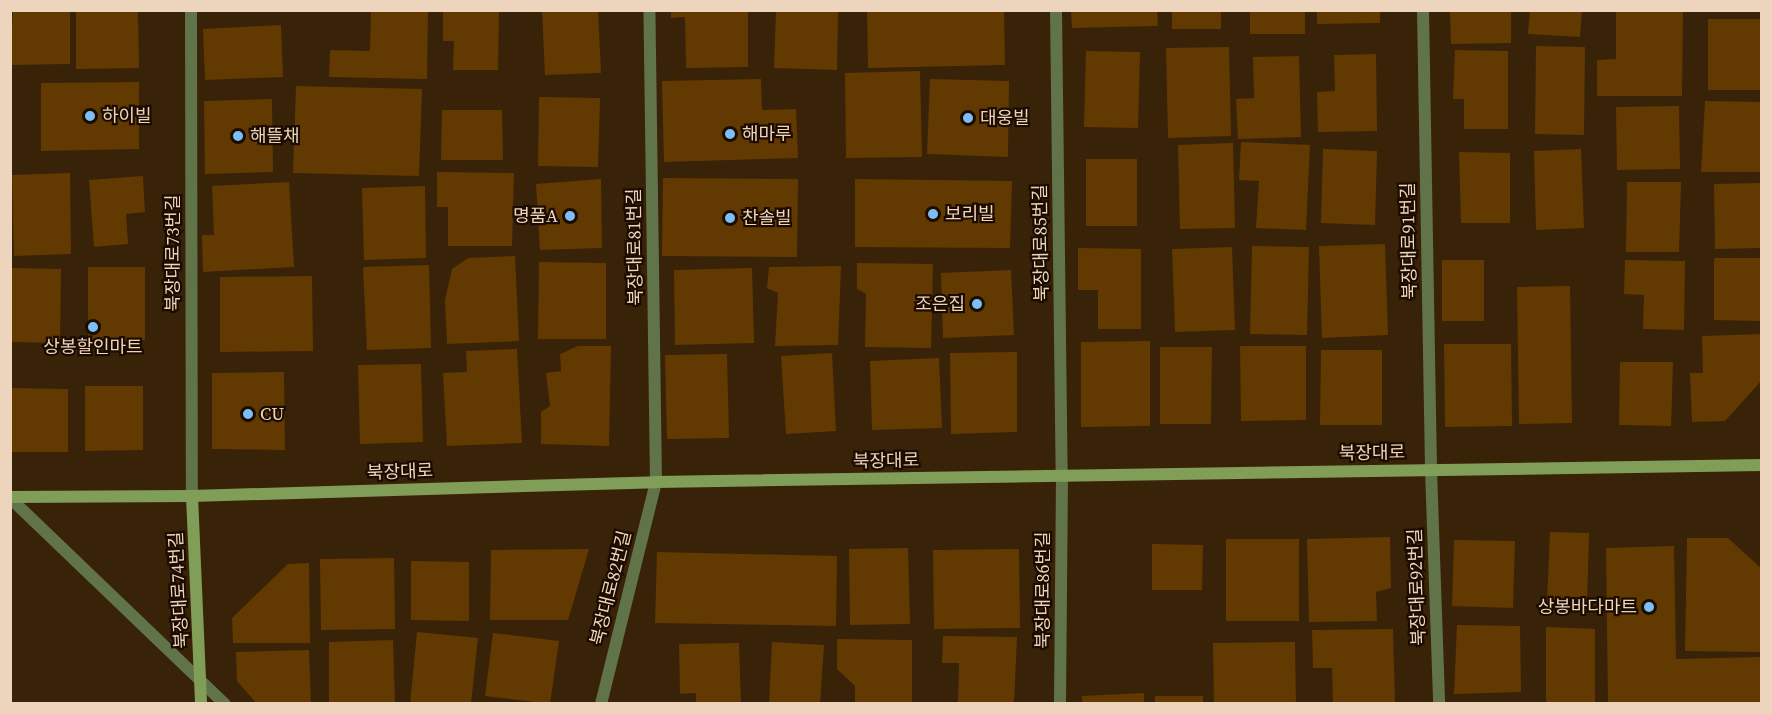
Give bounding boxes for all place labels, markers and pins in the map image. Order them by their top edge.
place label: 하이빌 [102,105,152,127]
place label: 대웅빌 [980,107,1030,129]
marker: 하이빌 [83,109,97,123]
marker: 대웅빌 [961,111,975,125]
place label: 해마루 [742,123,792,145]
place label: 해뜰채 [250,125,300,147]
marker: 해마루 [723,127,737,141]
marker: 해뜰채 [231,129,245,143]
place label: 보리빌 [945,203,995,225]
place label: 명품A [513,205,558,227]
place label: 찬솔빌 [742,207,792,229]
marker: 보리빌 [926,207,940,221]
marker: 명품A [563,209,577,223]
marker: 찬솔빌 [723,211,737,225]
place label: 조은집 [915,293,965,315]
marker: 조은집 [970,297,984,311]
marker: 상봉할인마트 [86,320,100,334]
place label: 상봉할인마트 [43,336,143,358]
place label: CU [260,403,284,425]
marker: CU [241,407,255,421]
place label: 상봉바다마트 [1538,596,1637,618]
marker: 상봉바다마트 [1642,600,1656,614]

